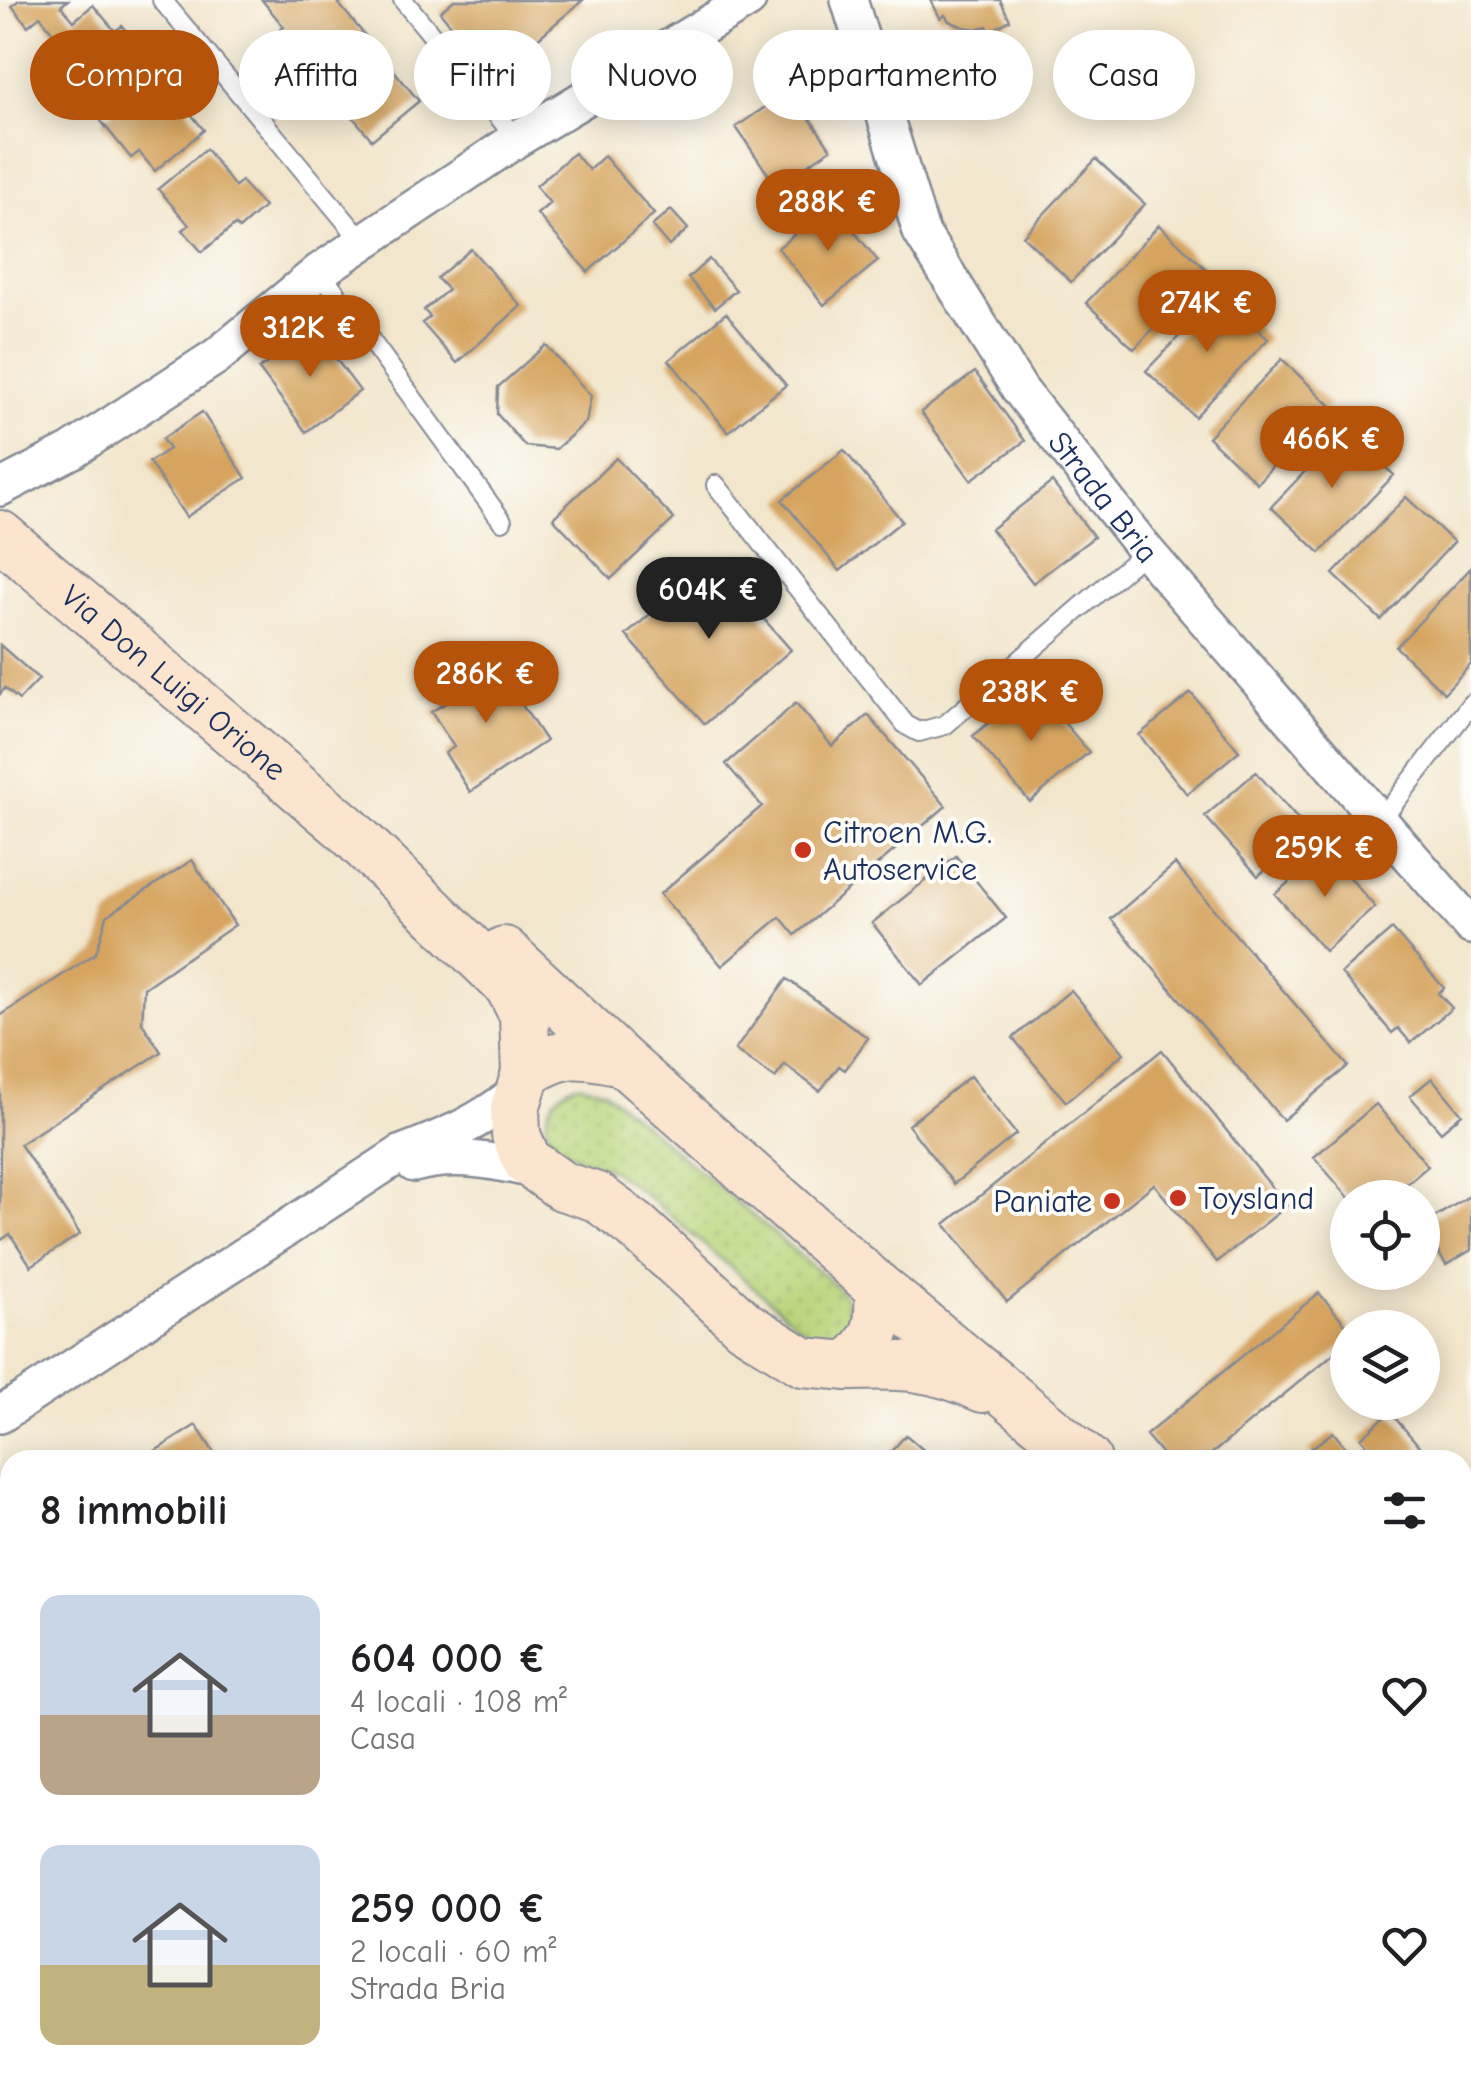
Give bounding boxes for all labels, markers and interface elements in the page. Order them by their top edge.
chip: Compra [30,30,219,120]
chip: Affitta [239,30,394,120]
chip: Filtri [414,30,551,120]
chip: Nuovo [571,30,733,120]
chip: Appartamento [753,30,1033,120]
chip: Casa [1053,30,1195,120]
pin: 288K € [747,169,909,254]
text: 288K € [778,183,878,220]
pin: 274K € [1126,270,1288,355]
text: 274K € [1160,284,1254,321]
pin: 312K € [229,295,391,380]
text: 312K € [262,309,358,346]
pin: 466K € [1251,406,1413,491]
text: 466K € [1282,420,1382,457]
street label: Strada Bria [1041,424,1166,570]
pin: 604K € [628,557,790,642]
text: 604K € [658,571,760,608]
street label: Via Don Luigi Orione [54,577,294,788]
pin: 286K € [405,641,567,726]
text: 286K € [436,655,536,692]
pin: 238K € [950,659,1112,744]
text: 238K € [981,673,1081,710]
place label: Citroen M.G. Autoservice [823,814,992,888]
pin: 259K € [1244,815,1406,900]
text: 259K € [1274,829,1376,866]
marker: Citroen M.G. Autoservice [792,839,814,861]
place label: Toysland [1198,1180,1314,1217]
map controls [1330,1180,1440,1420]
button: locate [1330,1180,1440,1290]
place label: Paniate [993,1183,1092,1220]
marker: Toysland [1167,1187,1189,1209]
marker: Paniate [1101,1190,1123,1212]
button: layers [1330,1310,1440,1420]
icon: filters [1377,1483,1432,1538]
text: 8 immobili [40,1486,228,1535]
text: 604 000 € [350,1634,547,1683]
icon: home [120,1635,240,1755]
icon: heart [1377,1668,1432,1723]
text: 4 locali · 108 m² [350,1683,567,1720]
text: Casa [350,1720,416,1757]
text: 259 000 € [350,1884,546,1933]
icon: home [120,1885,240,2005]
icon: heart [1377,1918,1432,1973]
text: 2 locali · 60 m² [350,1933,557,1970]
text: Strada Bria [350,1970,506,2007]

